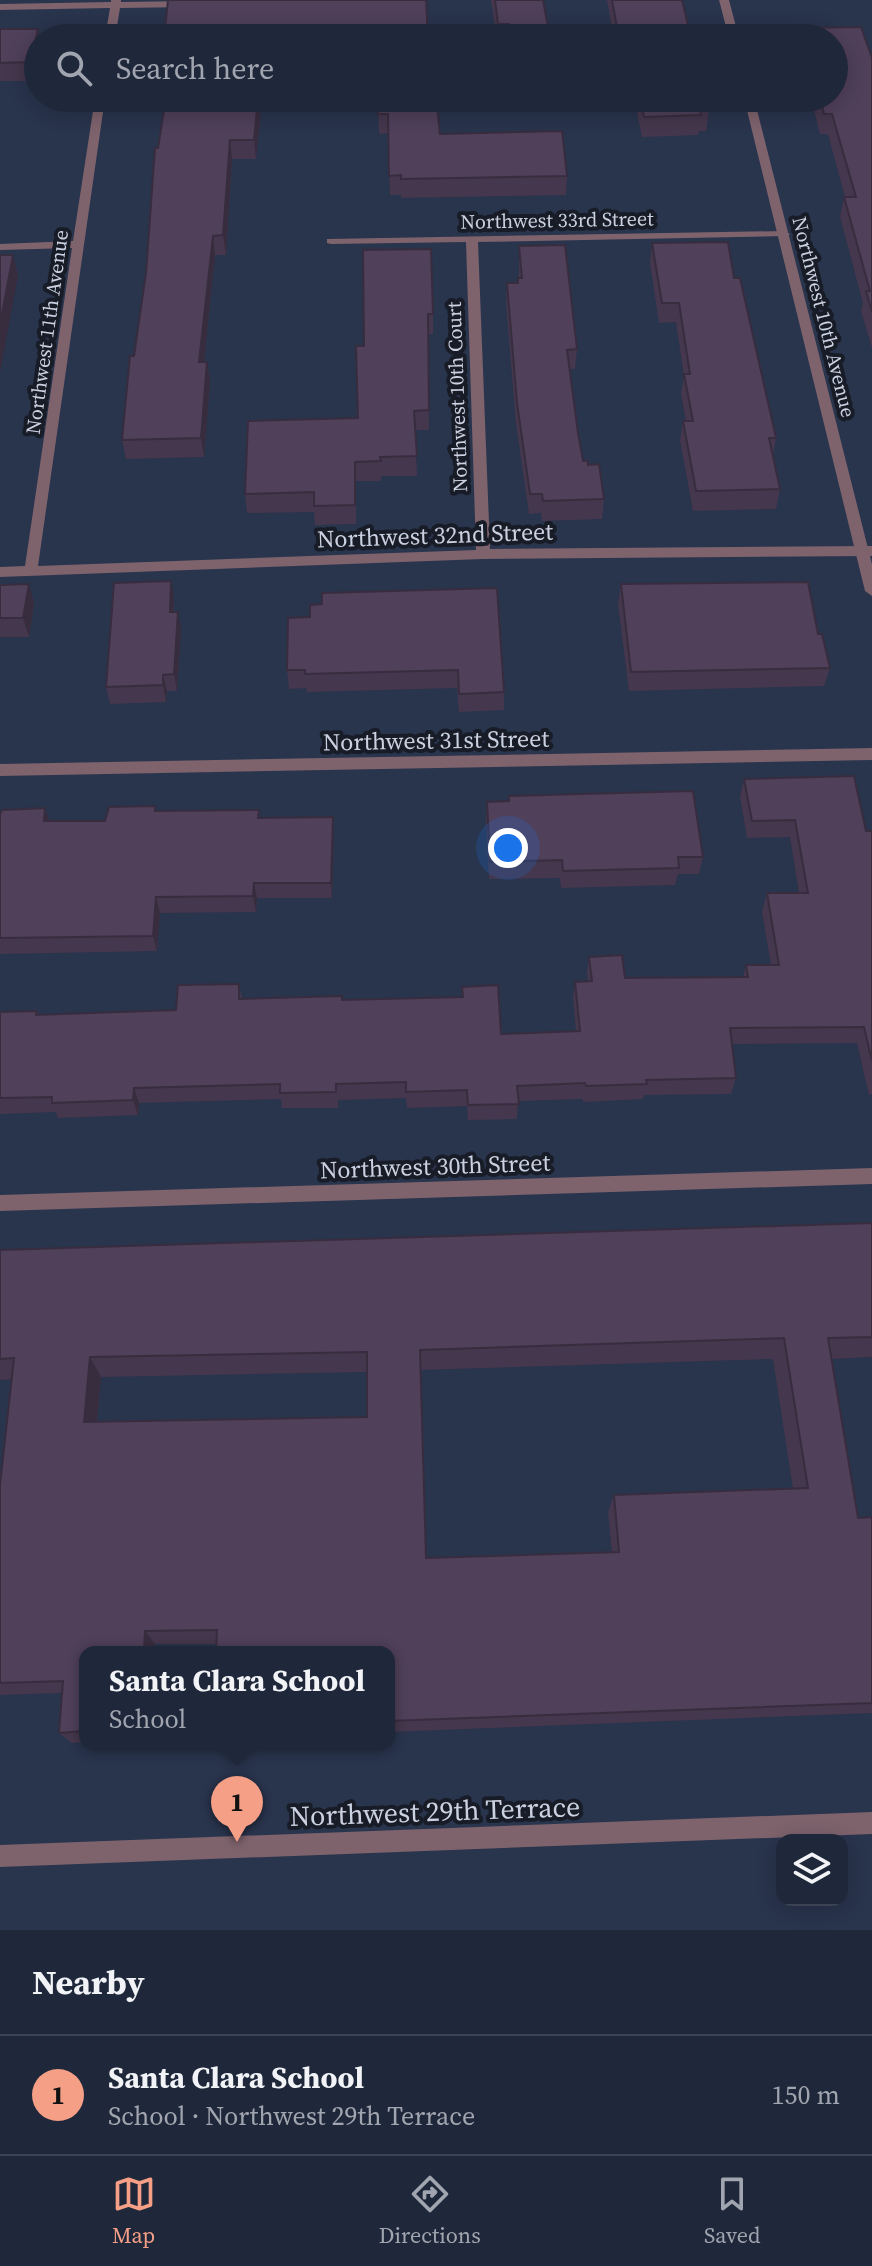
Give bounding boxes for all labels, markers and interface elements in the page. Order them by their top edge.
search box [24,24,848,112]
icon: search [52,46,96,90]
text: Search here [116,48,274,89]
street label: Northwest 33rd Street [460,204,654,236]
street label: Northwest 10th Avenue [786,214,862,420]
street label: Northwest 11th Avenue [19,228,75,436]
street label: Northwest 10th Court [440,301,474,493]
street label: Northwest 32nd Street [316,514,554,556]
street label: Northwest 31st Street [323,722,550,758]
your location [488,828,528,868]
street label: Northwest 30th Street [319,1145,551,1187]
popup [79,1646,395,1750]
text: Santa Clara School [109,1660,365,1701]
text: School [109,1701,186,1737]
pin: 1 [211,1776,263,1842]
street label: Northwest 29th Terrace [289,1787,581,1835]
map controls [776,1834,848,1906]
button: layers [776,1834,848,1906]
text: Nearby [32,1959,145,2005]
text: Santa Clara School [108,2057,364,2098]
text: 1 [51,2077,65,2113]
text: 150 m [772,2077,840,2113]
text: School · Northwest 29th Terrace [108,2098,475,2134]
tab: Map [112,2172,156,2250]
tab: Directions [379,2172,481,2250]
tab: Saved [704,2172,760,2250]

